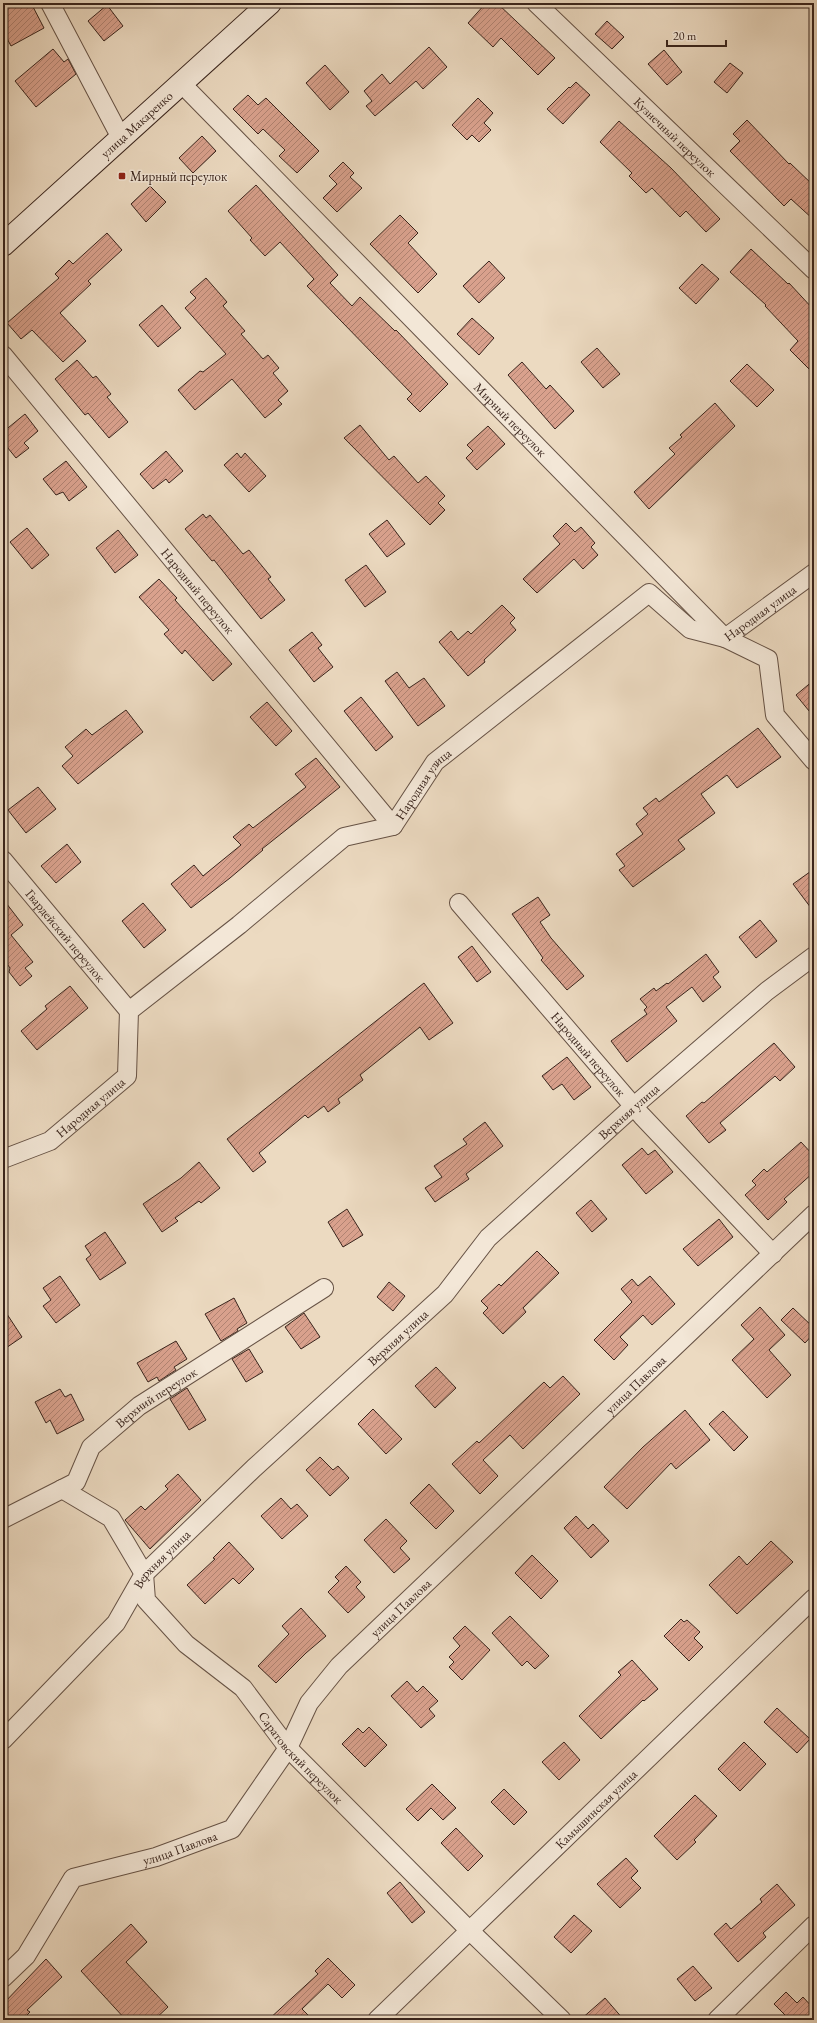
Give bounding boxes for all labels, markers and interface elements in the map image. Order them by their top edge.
scale bar [667,22,726,48]
text: 20 m [673,28,697,44]
street label: улица Макаренко [97,87,176,162]
street label: Кузнечный переулок [630,93,720,181]
place label: Мирный переулок [130,168,228,185]
marker: Мирный переулок [117,171,127,181]
street label: Мирный переулок [470,379,551,461]
street label: Народный переулок [157,545,239,638]
street label: Народная улица [721,580,800,645]
street label: Народная улица [391,744,455,823]
street label: Гвардейский переулок [22,886,110,986]
street label: Народный переулок [547,1008,630,1101]
street label: Народная улица [52,1073,129,1141]
street label: Верхняя улица [595,1080,663,1143]
street label: Верхняя улица [364,1305,432,1370]
street label: улица Павлова [601,1351,670,1418]
street label: Верхний переулок [112,1363,201,1432]
street label: Верхняя улица [130,1525,195,1592]
street label: улица Павлова [367,1574,435,1641]
street label: Саратовский переулок [254,1708,347,1808]
street label: Камышинская улица [551,1765,641,1853]
street label: улица Павлова [141,1827,220,1869]

